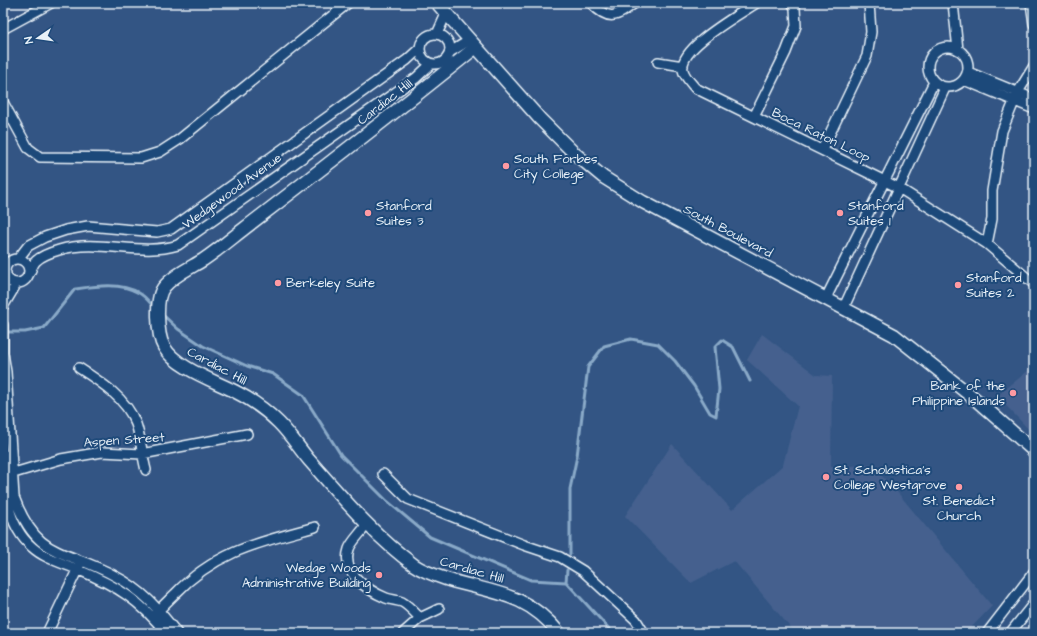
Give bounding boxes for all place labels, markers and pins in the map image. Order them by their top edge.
place label: South Forbes City College [514,150,598,184]
marker: South Forbes City College [501,161,511,171]
place label: Stanford Suites 3 [376,197,432,230]
place label: Stanford Suites 1 [848,197,904,230]
marker: Stanford Suites 3 [363,208,373,218]
marker: Stanford Suites 1 [835,208,845,218]
place label: Stanford Suites 2 [966,269,1022,302]
place label: Berkeley Suite [286,274,375,293]
marker: Berkeley Suite [273,278,283,288]
marker: Stanford Suites 2 [953,280,963,290]
place label: Bank of the Philippine Islands [912,377,1005,410]
marker: Bank of the Philippine Islands [1008,388,1018,398]
place label: St. Scholastica's College Westgrove [834,461,947,495]
marker: St. Scholastica's College Westgrove [821,472,831,482]
marker: St. Benedict Church [954,482,964,492]
place label: St. Benedict Church [923,492,996,525]
place label: Wedge Woods Administrative Building [242,559,371,593]
marker: Wedge Woods Administrative Building [374,570,384,580]

